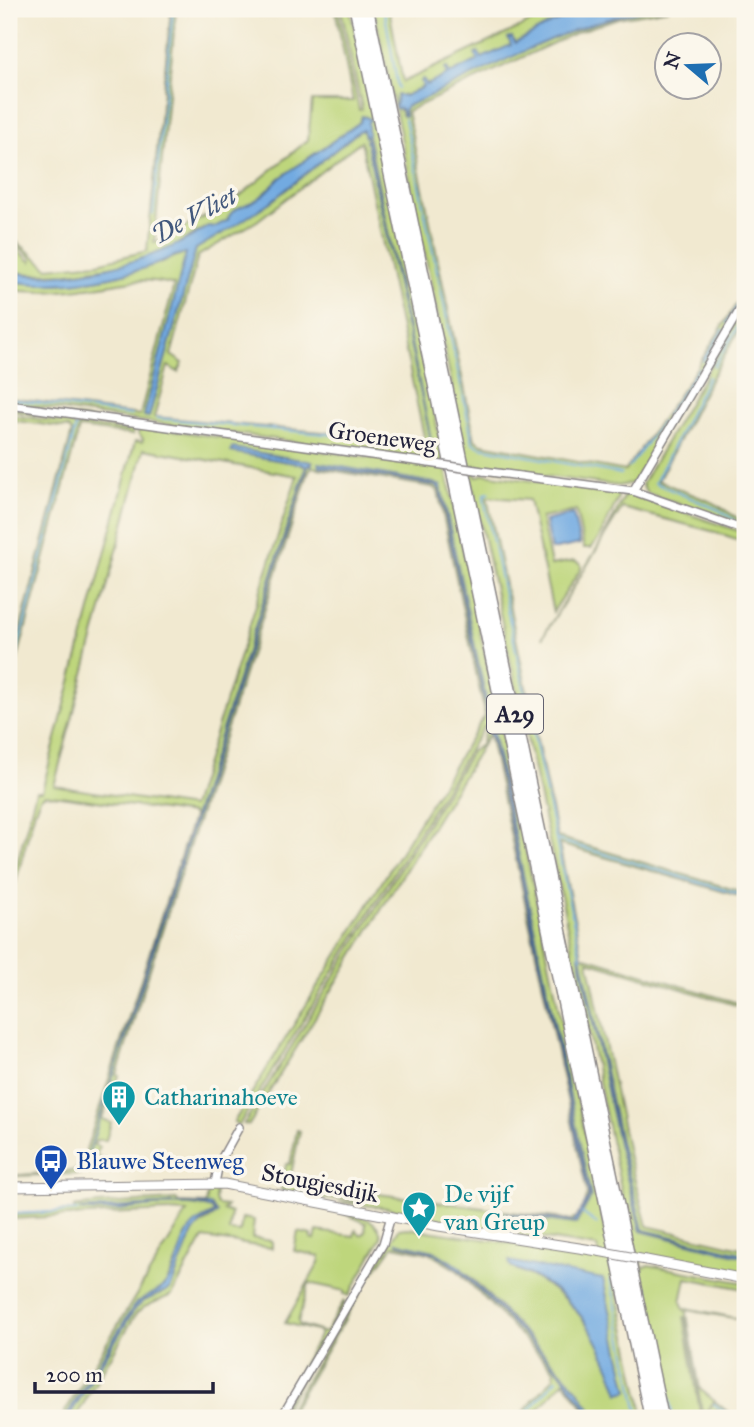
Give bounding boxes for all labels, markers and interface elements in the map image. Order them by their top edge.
north arrow [652,32,722,102]
text: N [659,49,686,72]
water label: De Vliet [146,178,244,251]
street label: Groeneweg [326,415,439,460]
road number: A29 [487,694,543,734]
building icon: Catharinahoeve [100,1078,138,1127]
place label: Catharinahoeve [144,1082,298,1112]
bus stop icon: Blauwe Steenweg [32,1142,70,1191]
place label: Blauwe Steenweg [76,1146,244,1176]
street label: Stougjesdijk [259,1157,382,1209]
place label: De vijf van Greup [443,1179,545,1237]
place icon: De vijf van Greup [400,1189,438,1238]
scale bar [35,1350,214,1394]
text: 200 m [46,1362,103,1388]

